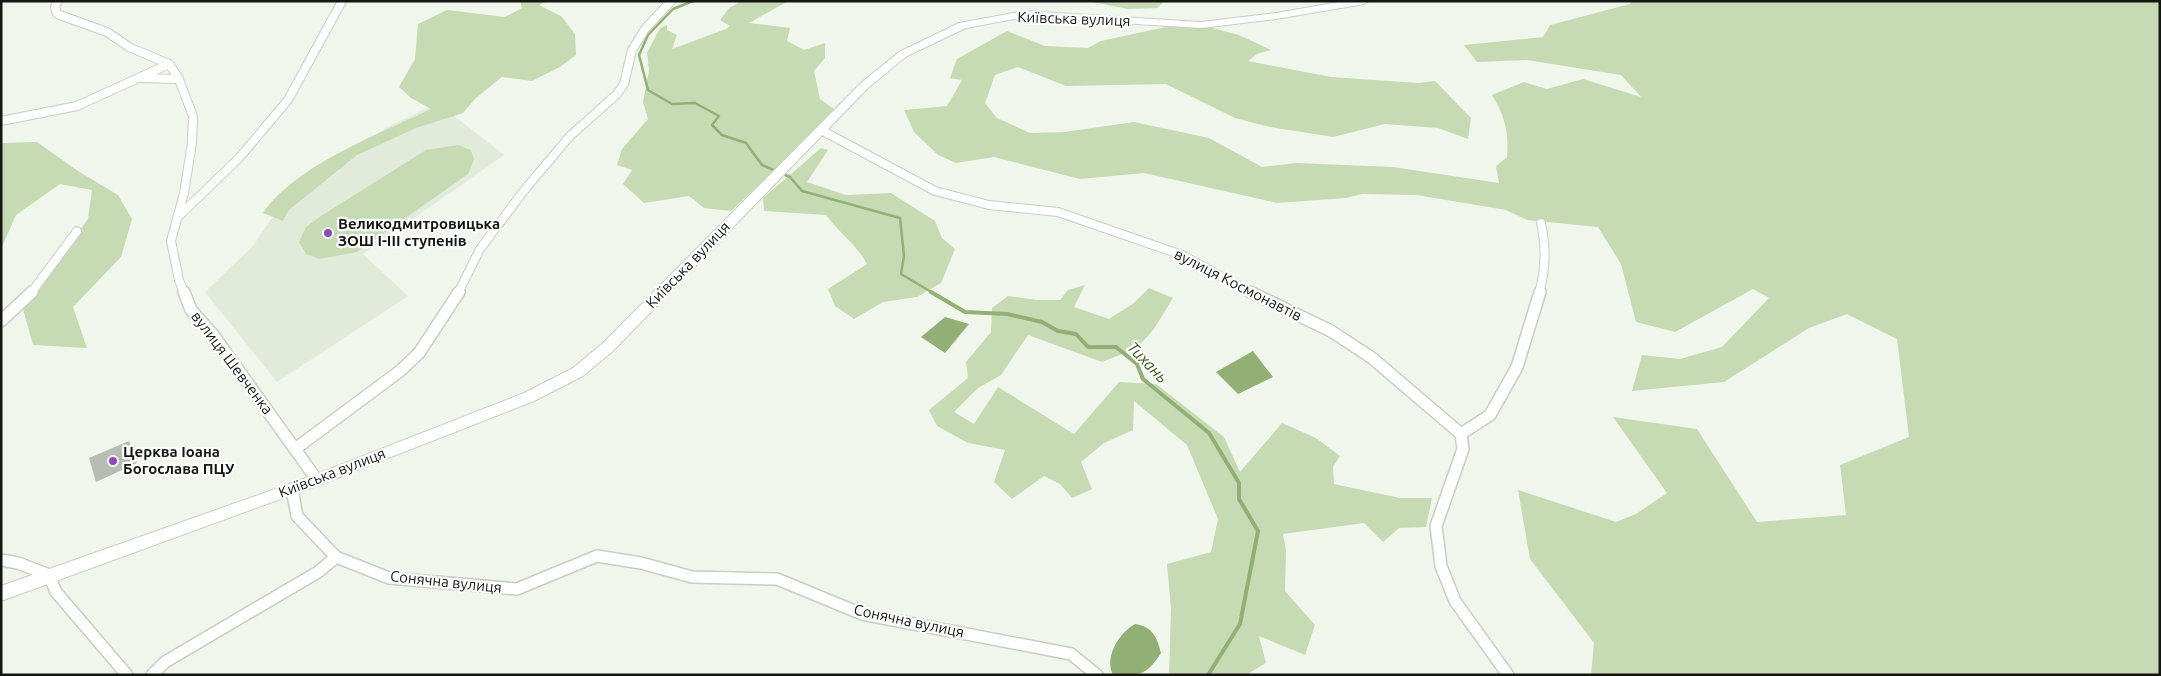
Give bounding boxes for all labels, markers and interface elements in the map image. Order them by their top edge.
street label: Київська вулиця [1017,8,1131,29]
place label: Великодмитровицька ЗОШ І-ІІІ ступенів [338,215,500,249]
street label: Київська вулиця [642,218,733,311]
marker: Великодмитровицька ЗОШ І-ІІІ ступенів [322,227,334,239]
street label: вулиця Космонавтів [1172,245,1305,324]
street label: вулиця Шевченка [188,308,277,418]
water label: Тихань [1124,338,1172,386]
place label: Церква Іоана Богослава ПЦУ [123,443,235,477]
street label: Київська вулиця [276,444,388,501]
marker: Церква Іоана Богослава ПЦУ [107,455,119,467]
street label: Сонячна вулиця [389,567,503,596]
street label: Сонячна вулиця [852,601,966,640]

